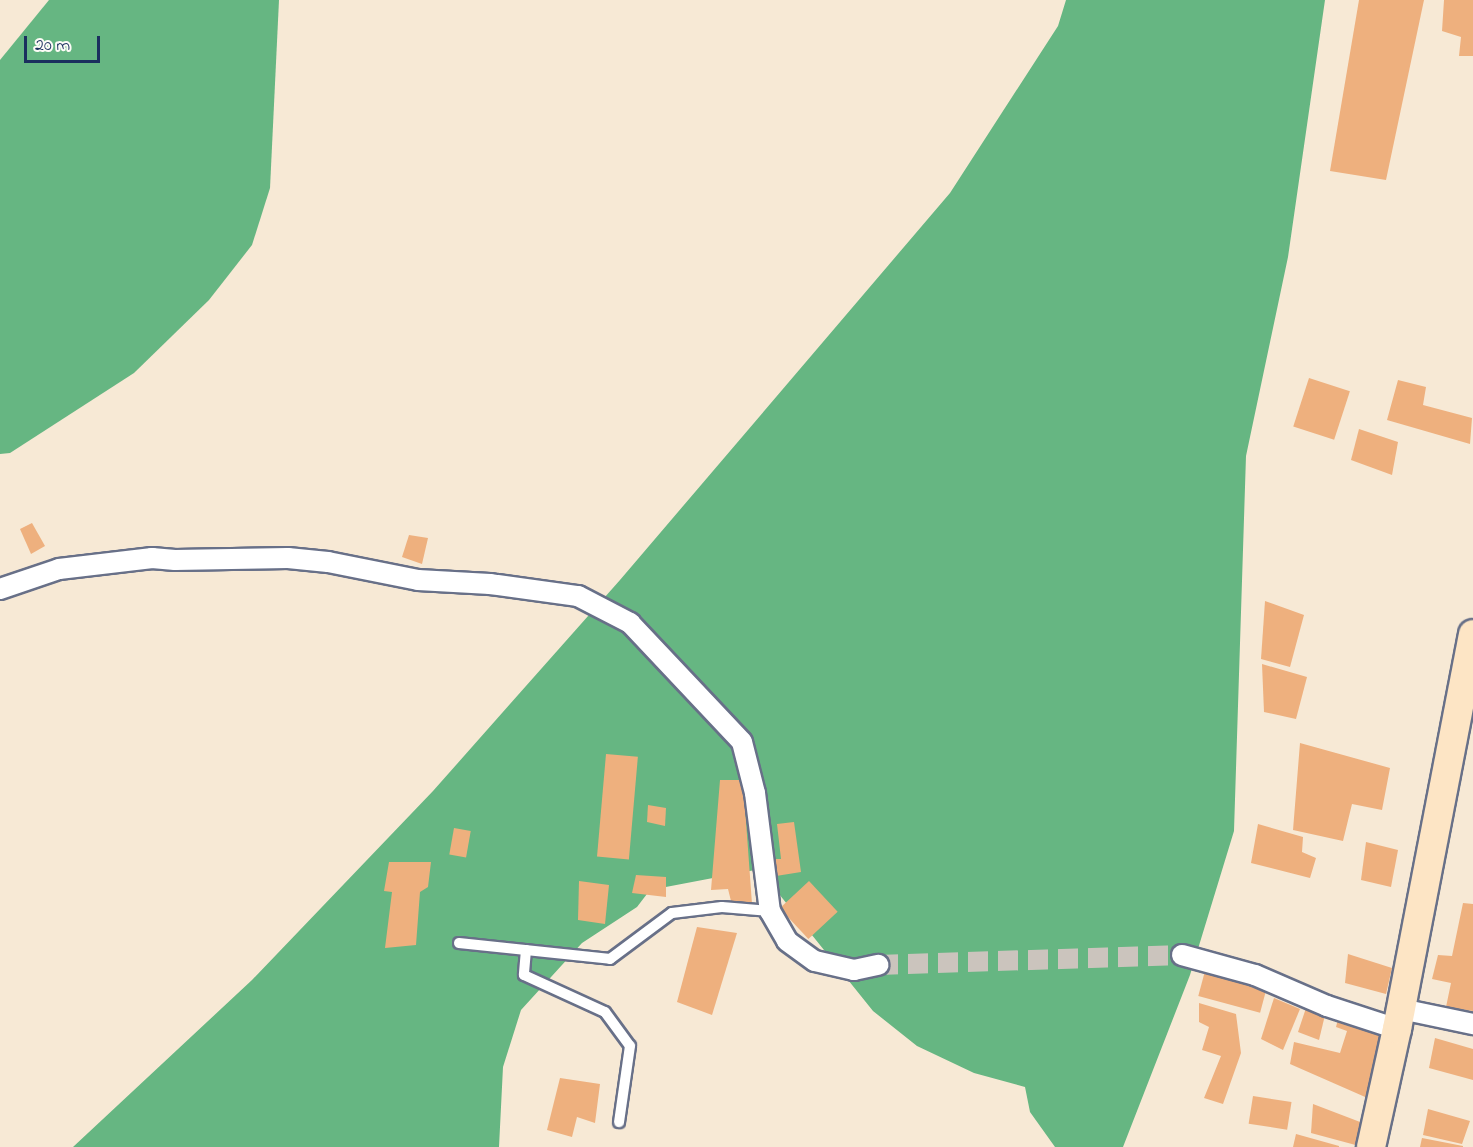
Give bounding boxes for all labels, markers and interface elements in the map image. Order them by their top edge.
scale bar [27,24,104,62]
text: 20 m [35,33,70,59]

